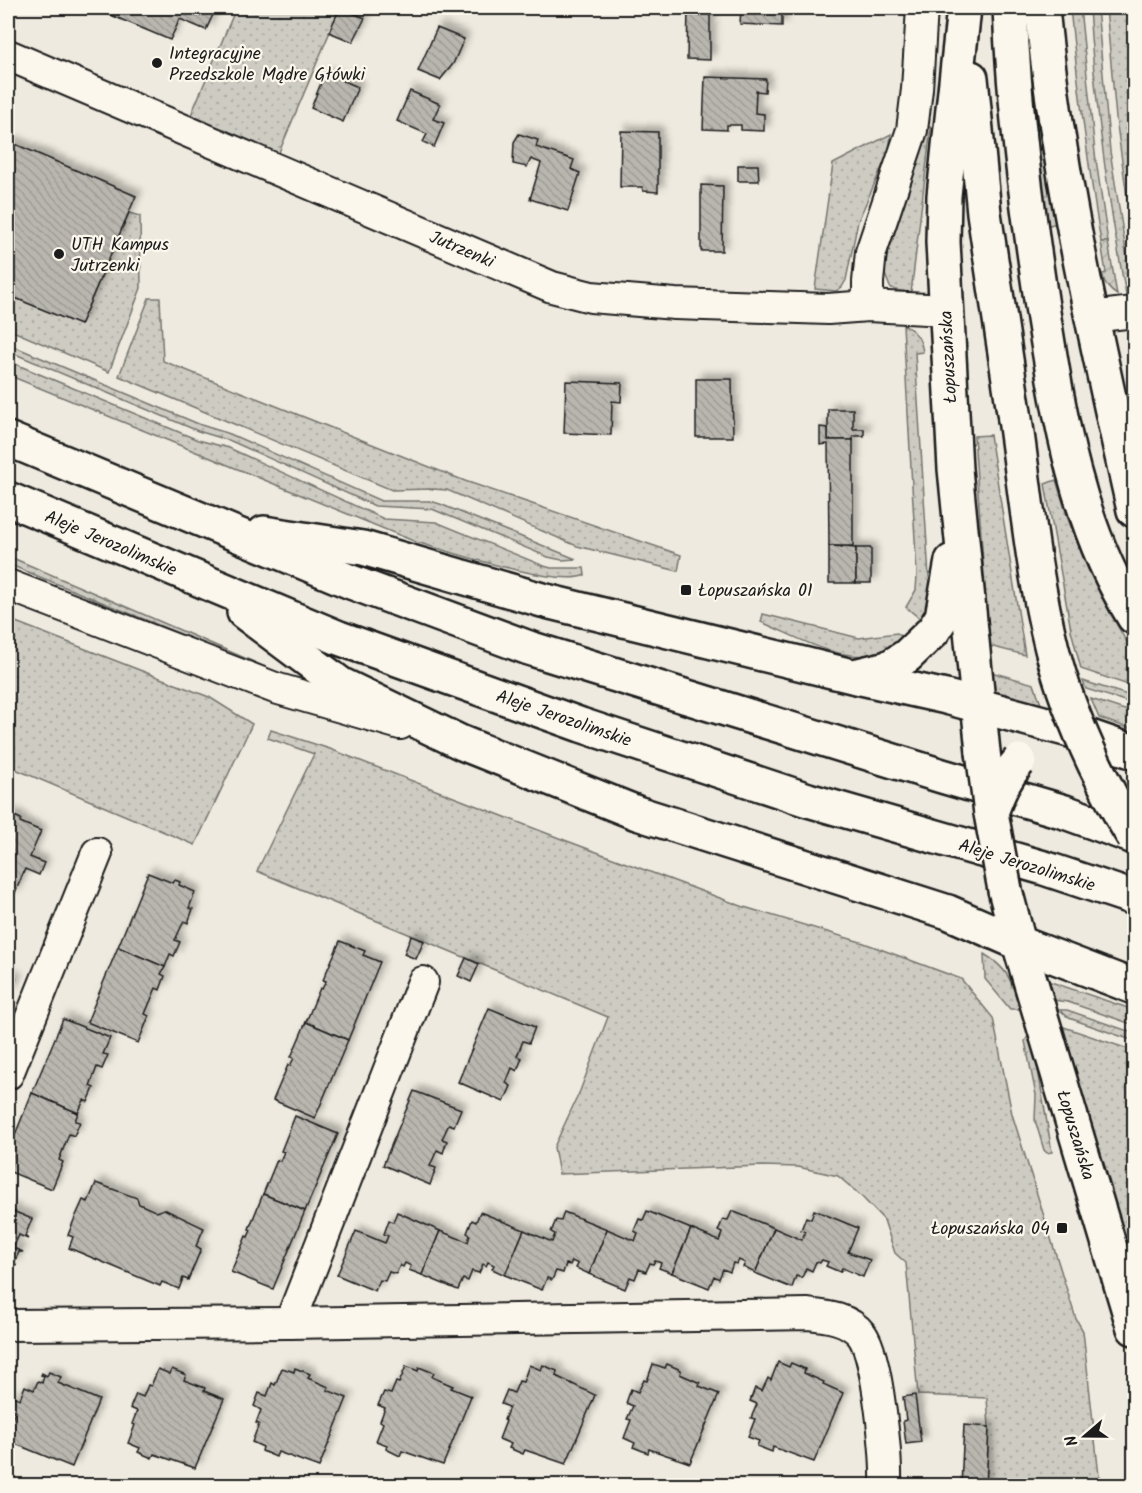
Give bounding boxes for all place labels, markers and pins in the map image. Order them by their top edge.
place label: Integracyjne Przedszkole Mądre Główki [169,40,366,90]
marker: Integracyjne Przedszkole Mądre Główki [150,56,164,70]
place label: UTH Kampus Jutrzenki [71,231,169,281]
marker: UTH Kampus Jutrzenki [52,247,66,261]
place label: Łopuszańska 01 [698,577,813,606]
marker: Łopuszańska 01 [679,583,693,597]
place label: Łopuszańska 04 [931,1215,1050,1244]
marker: Łopuszańska 04 [1055,1221,1069,1235]

